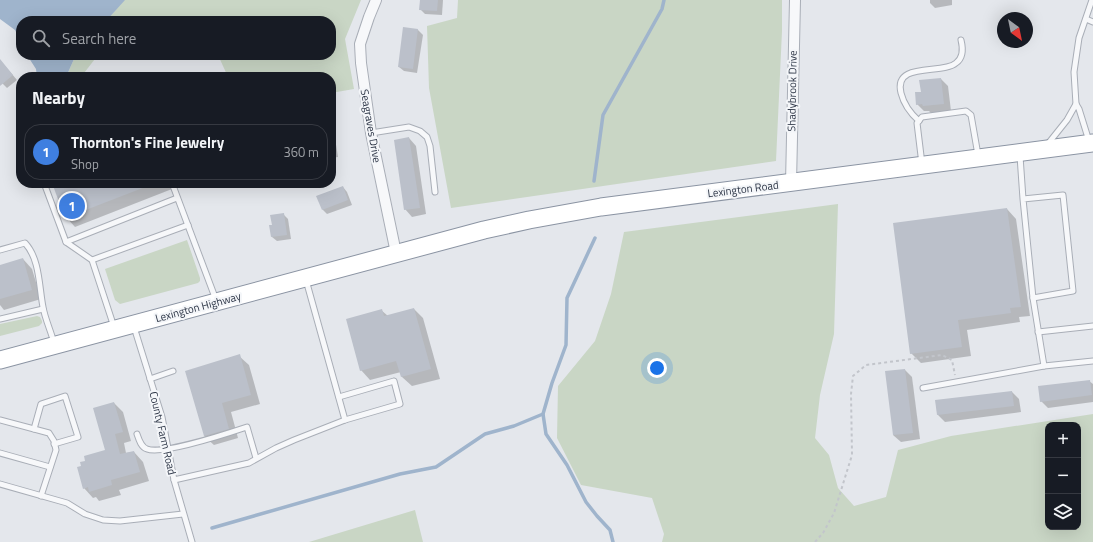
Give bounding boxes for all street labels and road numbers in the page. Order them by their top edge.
street label: Shadybrook Drive [783,50,801,132]
street label: Seagraves Drive [357,88,385,164]
street label: Lexington Road [707,177,780,201]
street label: Lexington Highway [153,288,243,326]
street label: County Farm Road [146,390,180,476]

